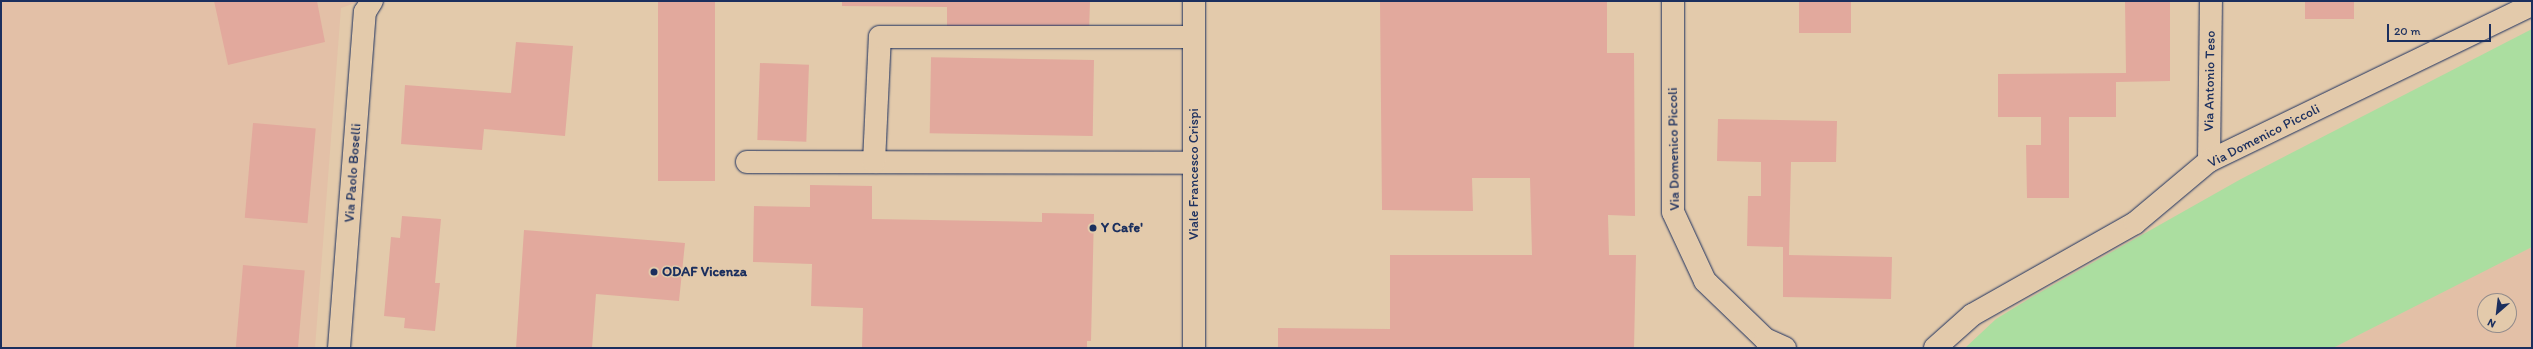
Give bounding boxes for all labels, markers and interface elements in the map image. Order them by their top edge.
scale bar [2389,16,2493,42]
text: 20 m [2394,24,2421,38]
street label: Via Antonio Teso [2201,31,2219,131]
street label: Via Domenico Piccoli [1665,87,1683,211]
street label: Via Domenico Piccoli [2205,100,2323,172]
street label: Viale Francesco Crispi [1186,108,1202,240]
street label: Via Paolo Boselli [341,123,365,223]
place label: Y Cafe' [1101,220,1143,236]
marker: Y Cafe' [1088,223,1098,233]
place label: ODAF Vicenza [662,264,747,280]
marker: ODAF Vicenza [649,267,659,277]
north arrow [2477,293,2517,333]
text: N [2485,316,2498,331]

